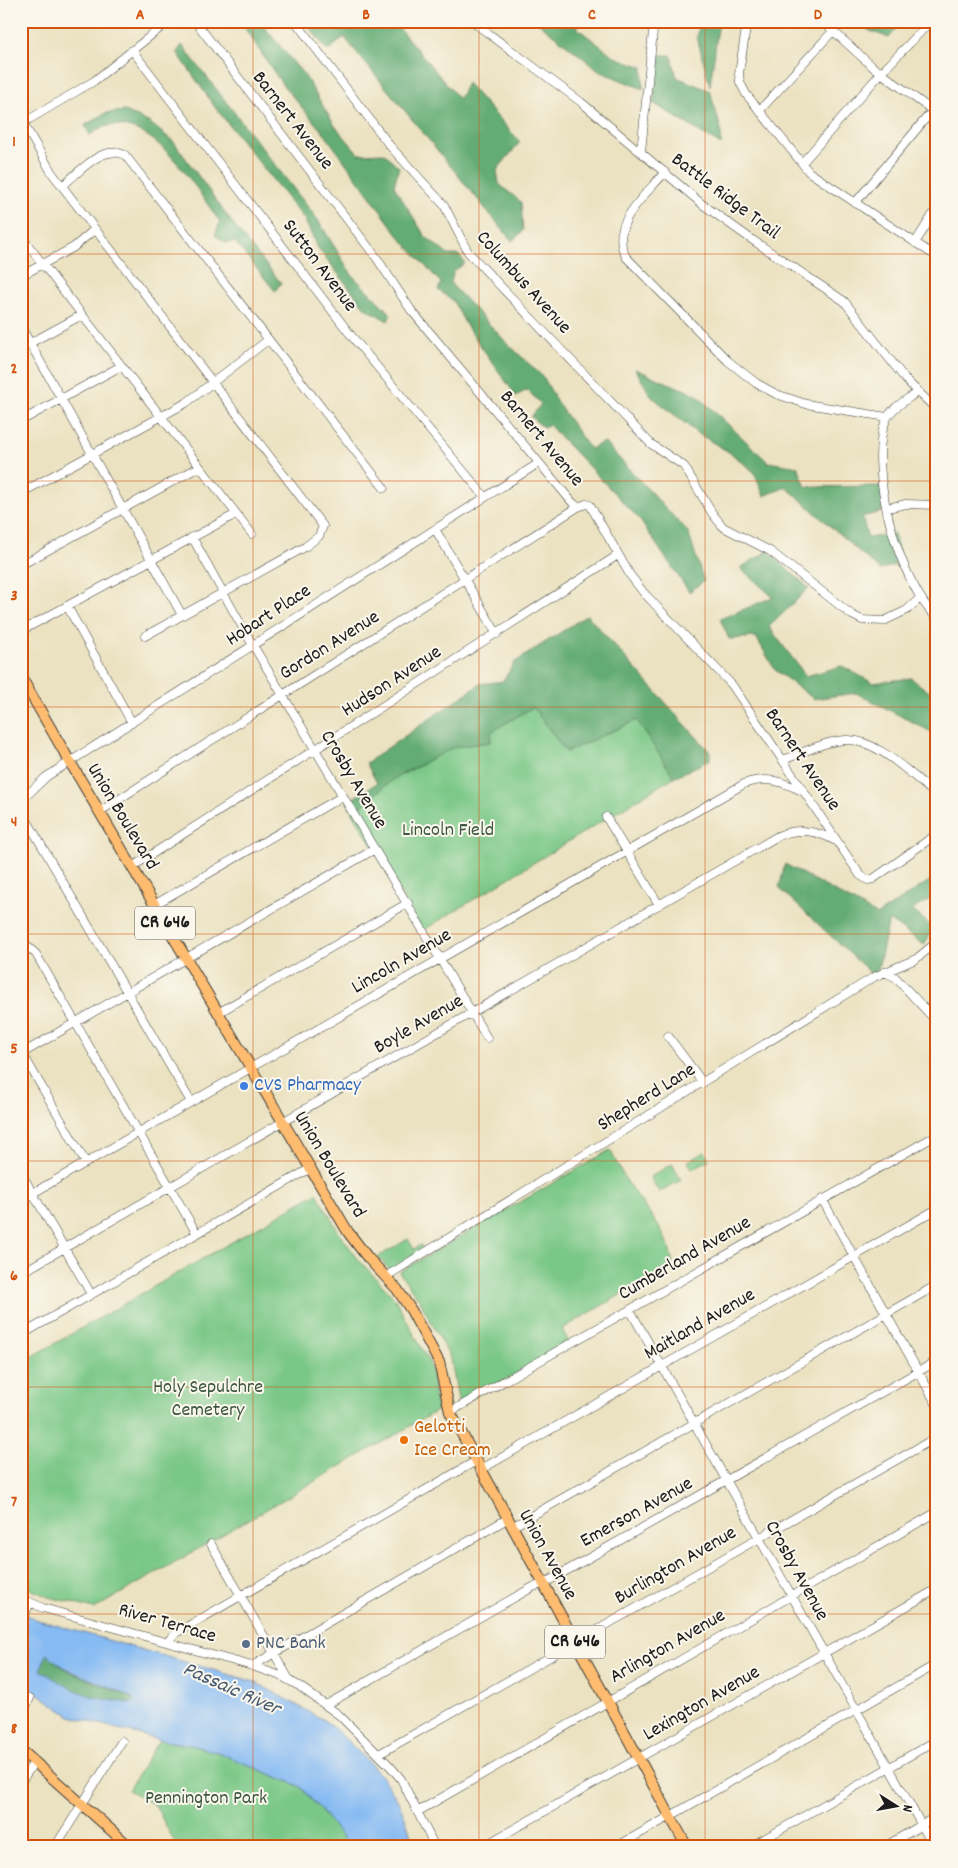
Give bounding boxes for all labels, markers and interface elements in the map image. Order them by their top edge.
text: A [136,4,145,27]
text: B [362,4,370,27]
text: C [588,4,596,27]
text: D [814,4,823,27]
street label: Barnert Avenue [245,66,340,176]
text: 1 [12,131,16,154]
street label: Battle Ridge Trail [665,147,785,247]
street label: Sutton Avenue [275,214,363,318]
street label: Columbus Avenue [469,225,577,341]
text: 2 [11,358,18,381]
street label: Barnert Avenue [492,385,590,494]
street label: Hobart Place [221,578,317,654]
text: 3 [10,585,18,608]
street label: Gordon Avenue [275,604,386,688]
street label: Hudson Avenue [337,639,448,725]
street label: Barnert Avenue [757,703,847,817]
street label: Crosby Avenue [312,725,394,835]
street label: Union Boulevard [79,758,165,876]
text: 4 [11,811,17,834]
park label: Lincoln Field [402,817,494,845]
road number: CR 646 [135,906,195,940]
street label: Lincoln Avenue [347,922,457,1002]
street label: Boyle Avenue [369,988,469,1062]
text: 5 [10,1038,18,1061]
street label: Shepherd Lane [593,1057,702,1139]
place label: CVS Pharmacy [254,1072,362,1100]
marker: CVS Pharmacy [238,1080,250,1092]
street label: Union Boulevard [286,1106,372,1224]
street label: Cumberland Avenue [613,1209,757,1308]
text: 6 [10,1265,18,1288]
street label: Maitland Avenue [639,1282,761,1368]
park label: Holy Sepulchre Cemetery [153,1374,263,1425]
place label: Gelotti Ice Cream [414,1414,491,1465]
marker: Gelotti Ice Cream [398,1434,410,1446]
street label: Emerson Avenue [576,1470,699,1556]
text: 7 [11,1491,17,1514]
street label: Union Avenue [511,1504,584,1606]
street label: Crosby Avenue [757,1516,835,1626]
street label: Burlington Avenue [610,1520,742,1612]
street label: River Terrace [115,1597,219,1651]
street label: Arlington Avenue [605,1602,731,1692]
road number: CR 646 [545,1625,605,1658]
place label: PNC Bank [256,1630,326,1658]
marker: PNC Bank [240,1638,252,1650]
water label: Passaic River [177,1655,287,1726]
street label: Lexington Avenue [638,1659,766,1749]
text: 8 [11,1718,18,1741]
north arrow [870,1780,920,1830]
park label: Pennington Park [145,1785,267,1813]
text: N [896,1803,917,1813]

